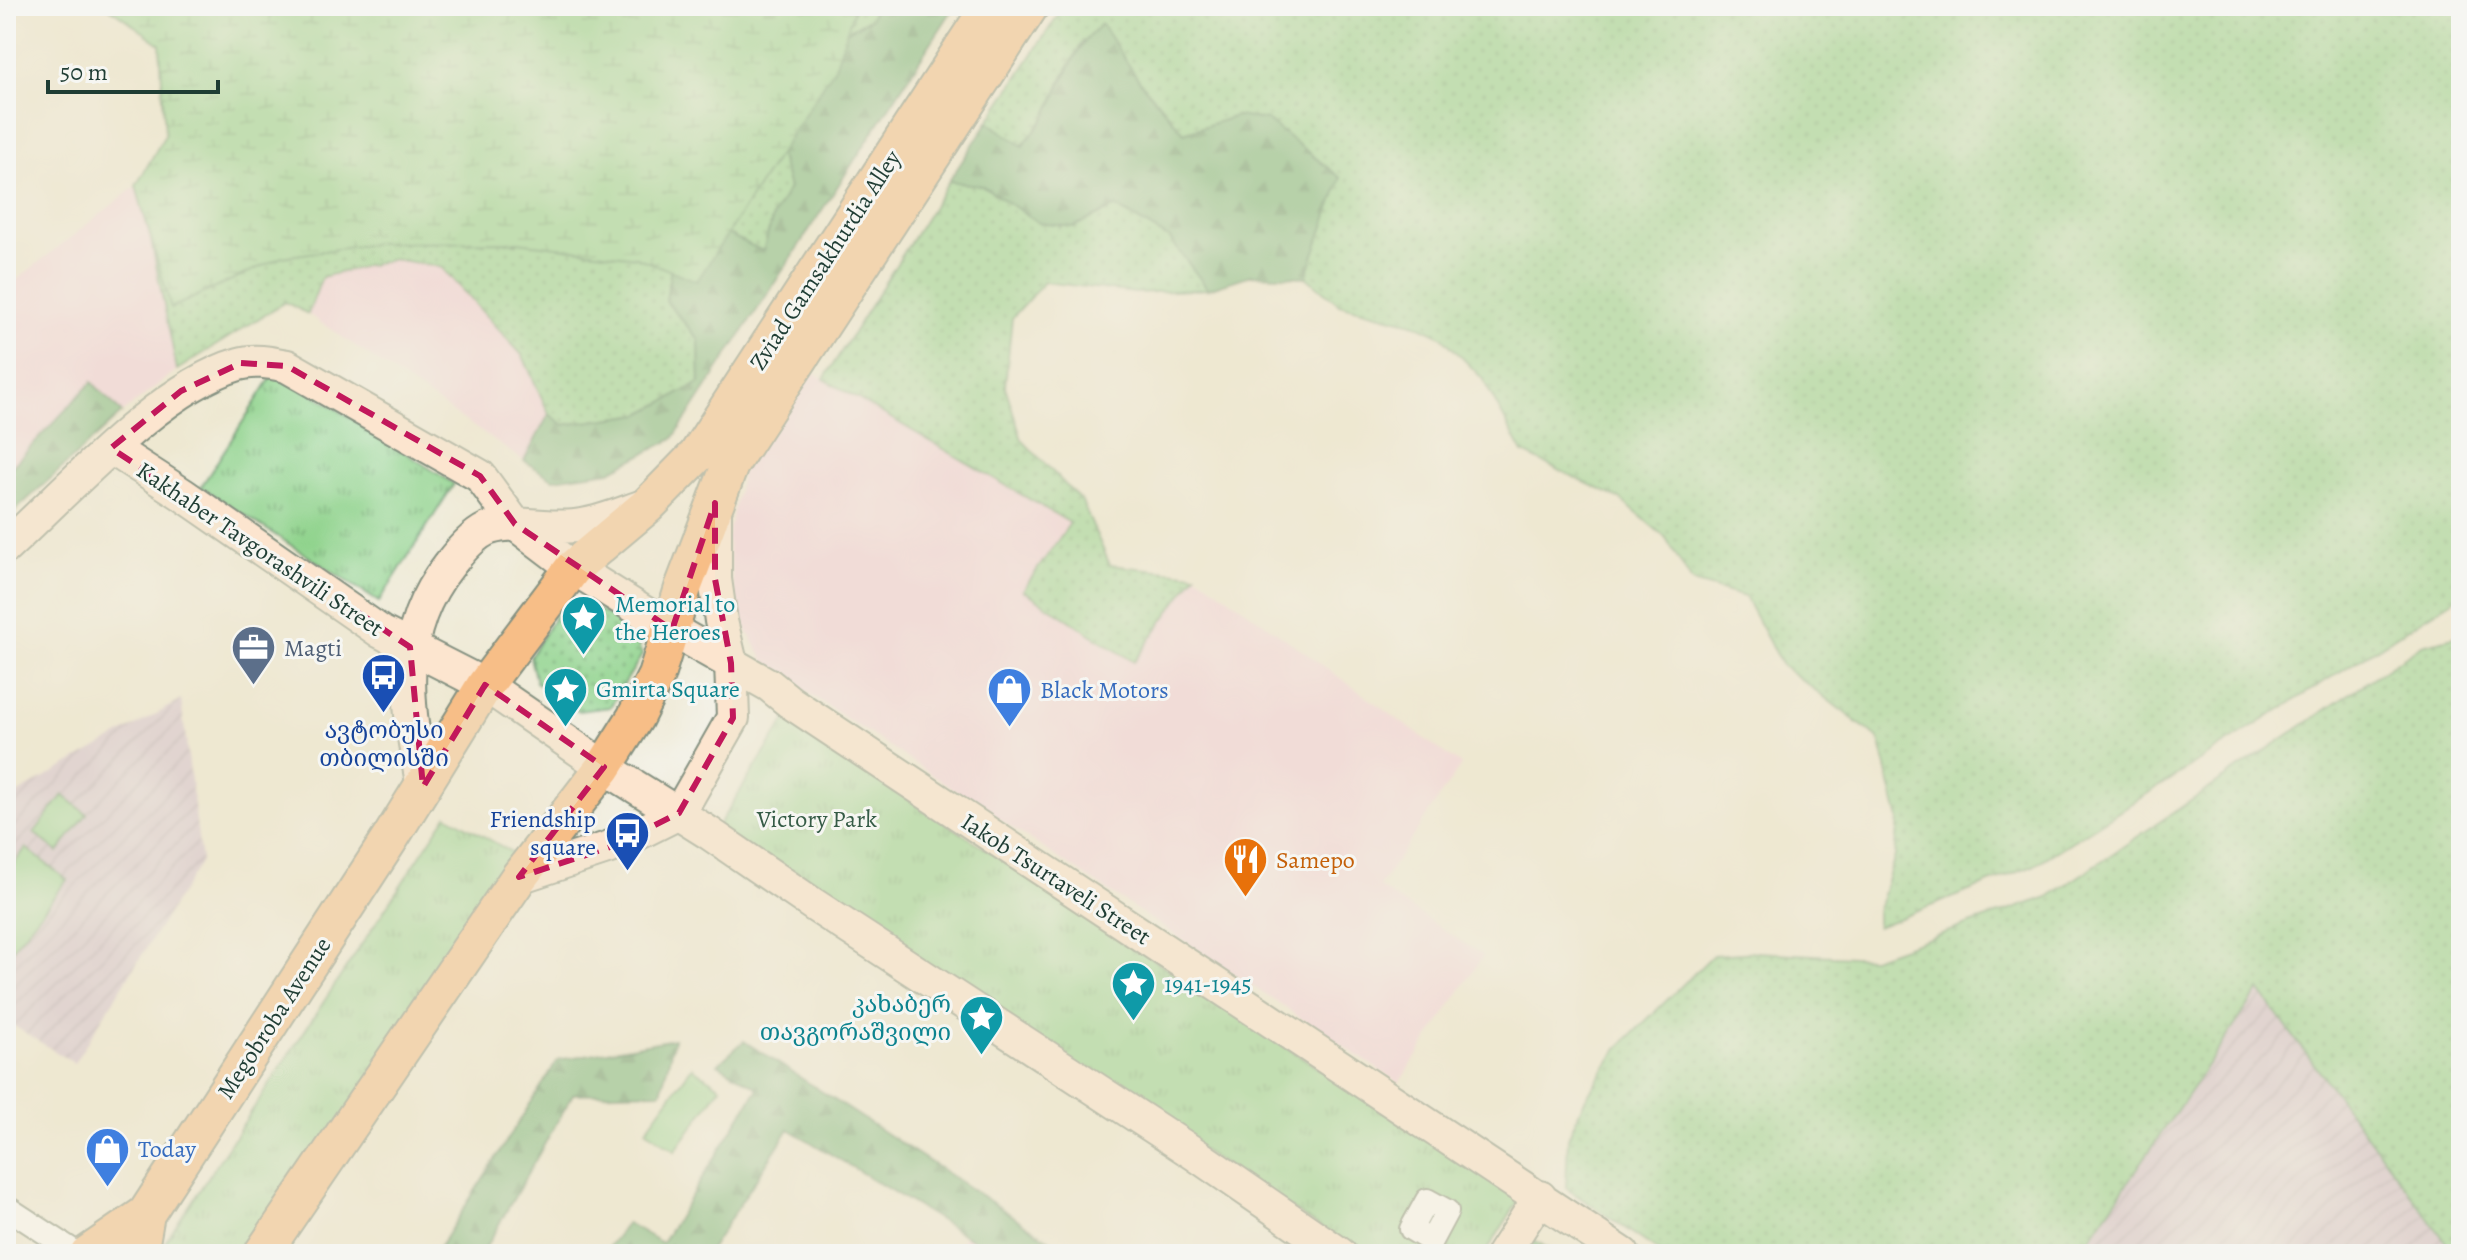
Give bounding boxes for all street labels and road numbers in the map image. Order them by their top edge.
street label: Zviad Gamsakhurdia Alley [742,144,908,376]
street label: Kakhaber Tavgorashvili Street [130,454,390,644]
street label: Iakob Tsurtaveli Street [955,806,1157,952]
street label: Megobroba Avenue [210,931,338,1105]

